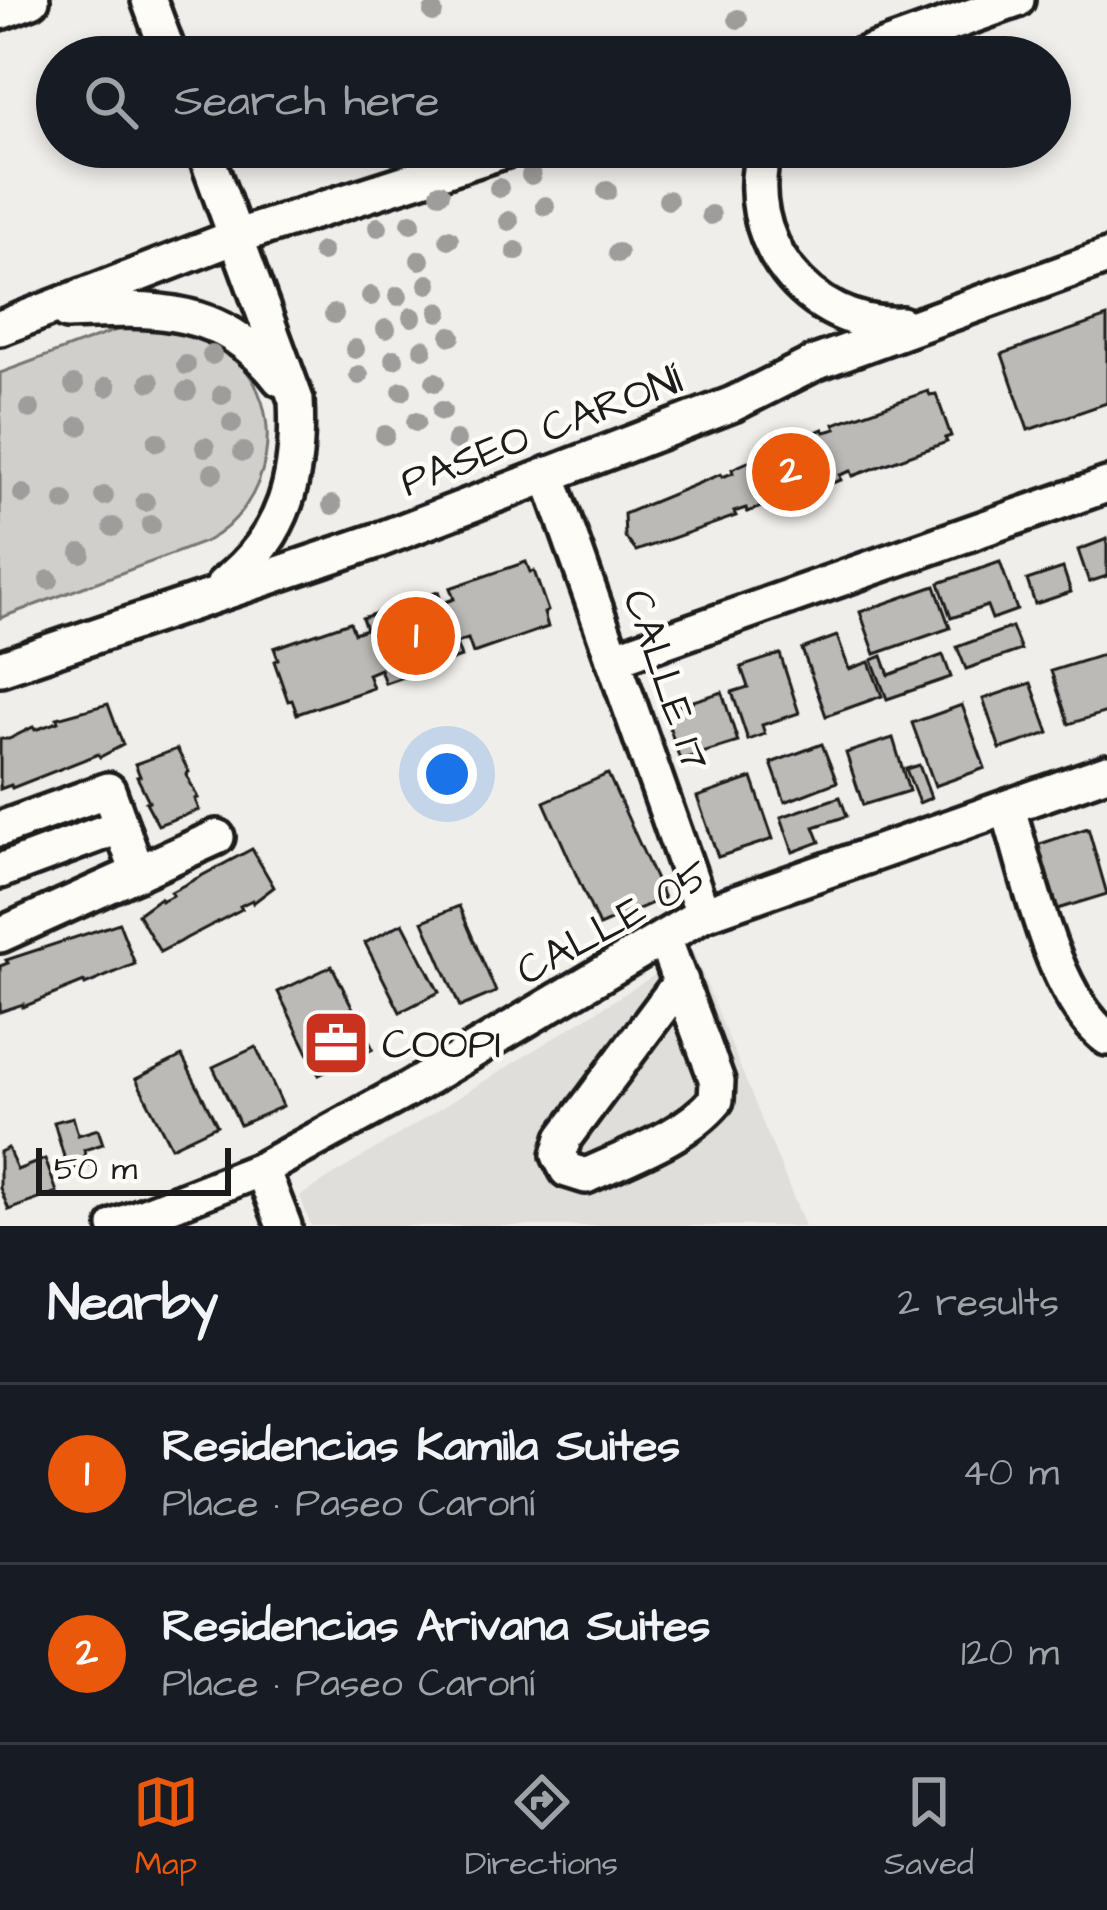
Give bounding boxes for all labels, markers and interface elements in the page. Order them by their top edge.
search box [36,36,1071,168]
icon: search [78,69,144,135]
text: Search here [174,71,440,133]
street label: PASEO CARONÍ [393,351,692,512]
pin: 2 [752,427,830,517]
street label: CALLE 17 [607,582,723,778]
pin: 1 [377,591,455,681]
your location [417,744,477,804]
street label: CALLE 05 [506,847,721,1001]
office icon: COOPI [301,1008,371,1078]
place label: COOPI [382,1017,501,1075]
scale bar [36,1142,231,1195]
text: 50 m [54,1146,137,1192]
text: Nearby [48,1269,218,1340]
text: 2 results [898,1277,1059,1331]
text: Residencias Kamila Suites [162,1416,680,1478]
text: 1 [85,1447,90,1501]
text: 40 m [962,1447,1059,1501]
text: Place · Paseo Caroní [162,1478,535,1532]
text: Residencias Arivana Suites [162,1596,710,1658]
text: 2 [76,1627,98,1681]
text: 120 m [961,1627,1059,1681]
text: Place · Paseo Caroní [162,1658,535,1712]
tab: Map [133,1769,199,1887]
tab: Directions [465,1769,618,1887]
tab: Saved [884,1769,974,1887]

